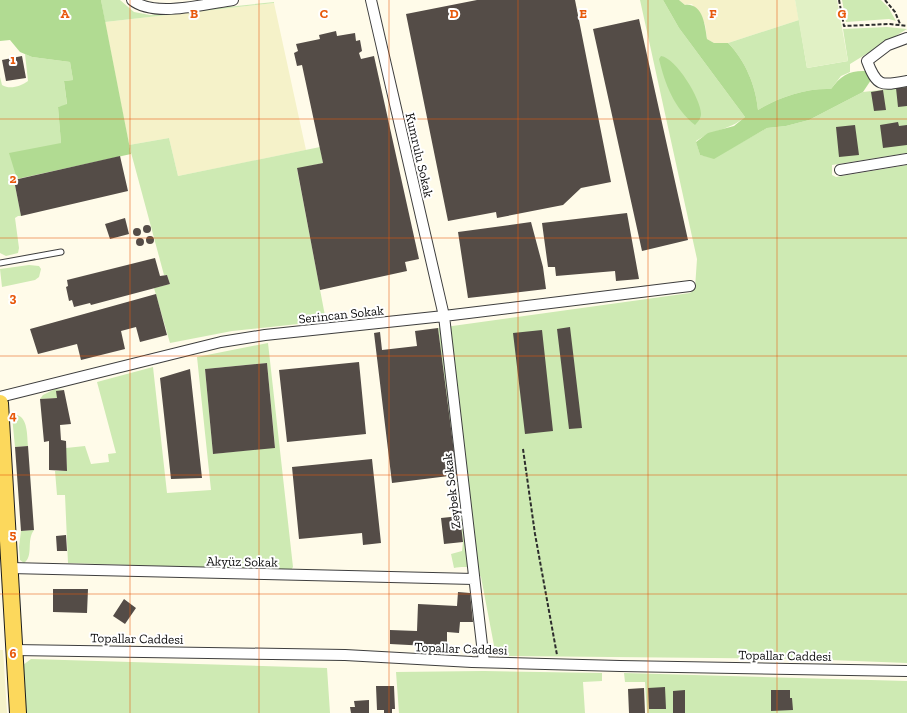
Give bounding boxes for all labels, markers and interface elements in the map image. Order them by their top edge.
text: A [61,6,70,21]
text: B [190,6,198,21]
text: C [320,6,328,21]
text: D [449,6,459,21]
text: E [579,6,587,21]
text: F [709,6,717,21]
text: G [838,6,847,21]
text: 1 [10,52,16,67]
street label: Kumrulu Sokak [402,111,437,199]
text: 2 [10,171,17,186]
text: 3 [10,290,17,305]
street label: Serincan Sokak [298,303,385,326]
text: 4 [9,408,17,423]
street label: Zeybek Sokak [439,452,464,530]
text: 5 [10,527,17,542]
street label: Akyüz Sokak [206,553,278,570]
street label: Topallar Caddesi [90,630,184,647]
street label: Topallar Caddesi [414,639,508,658]
text: 6 [10,646,17,661]
street label: Topallar Caddesi [738,647,832,664]

